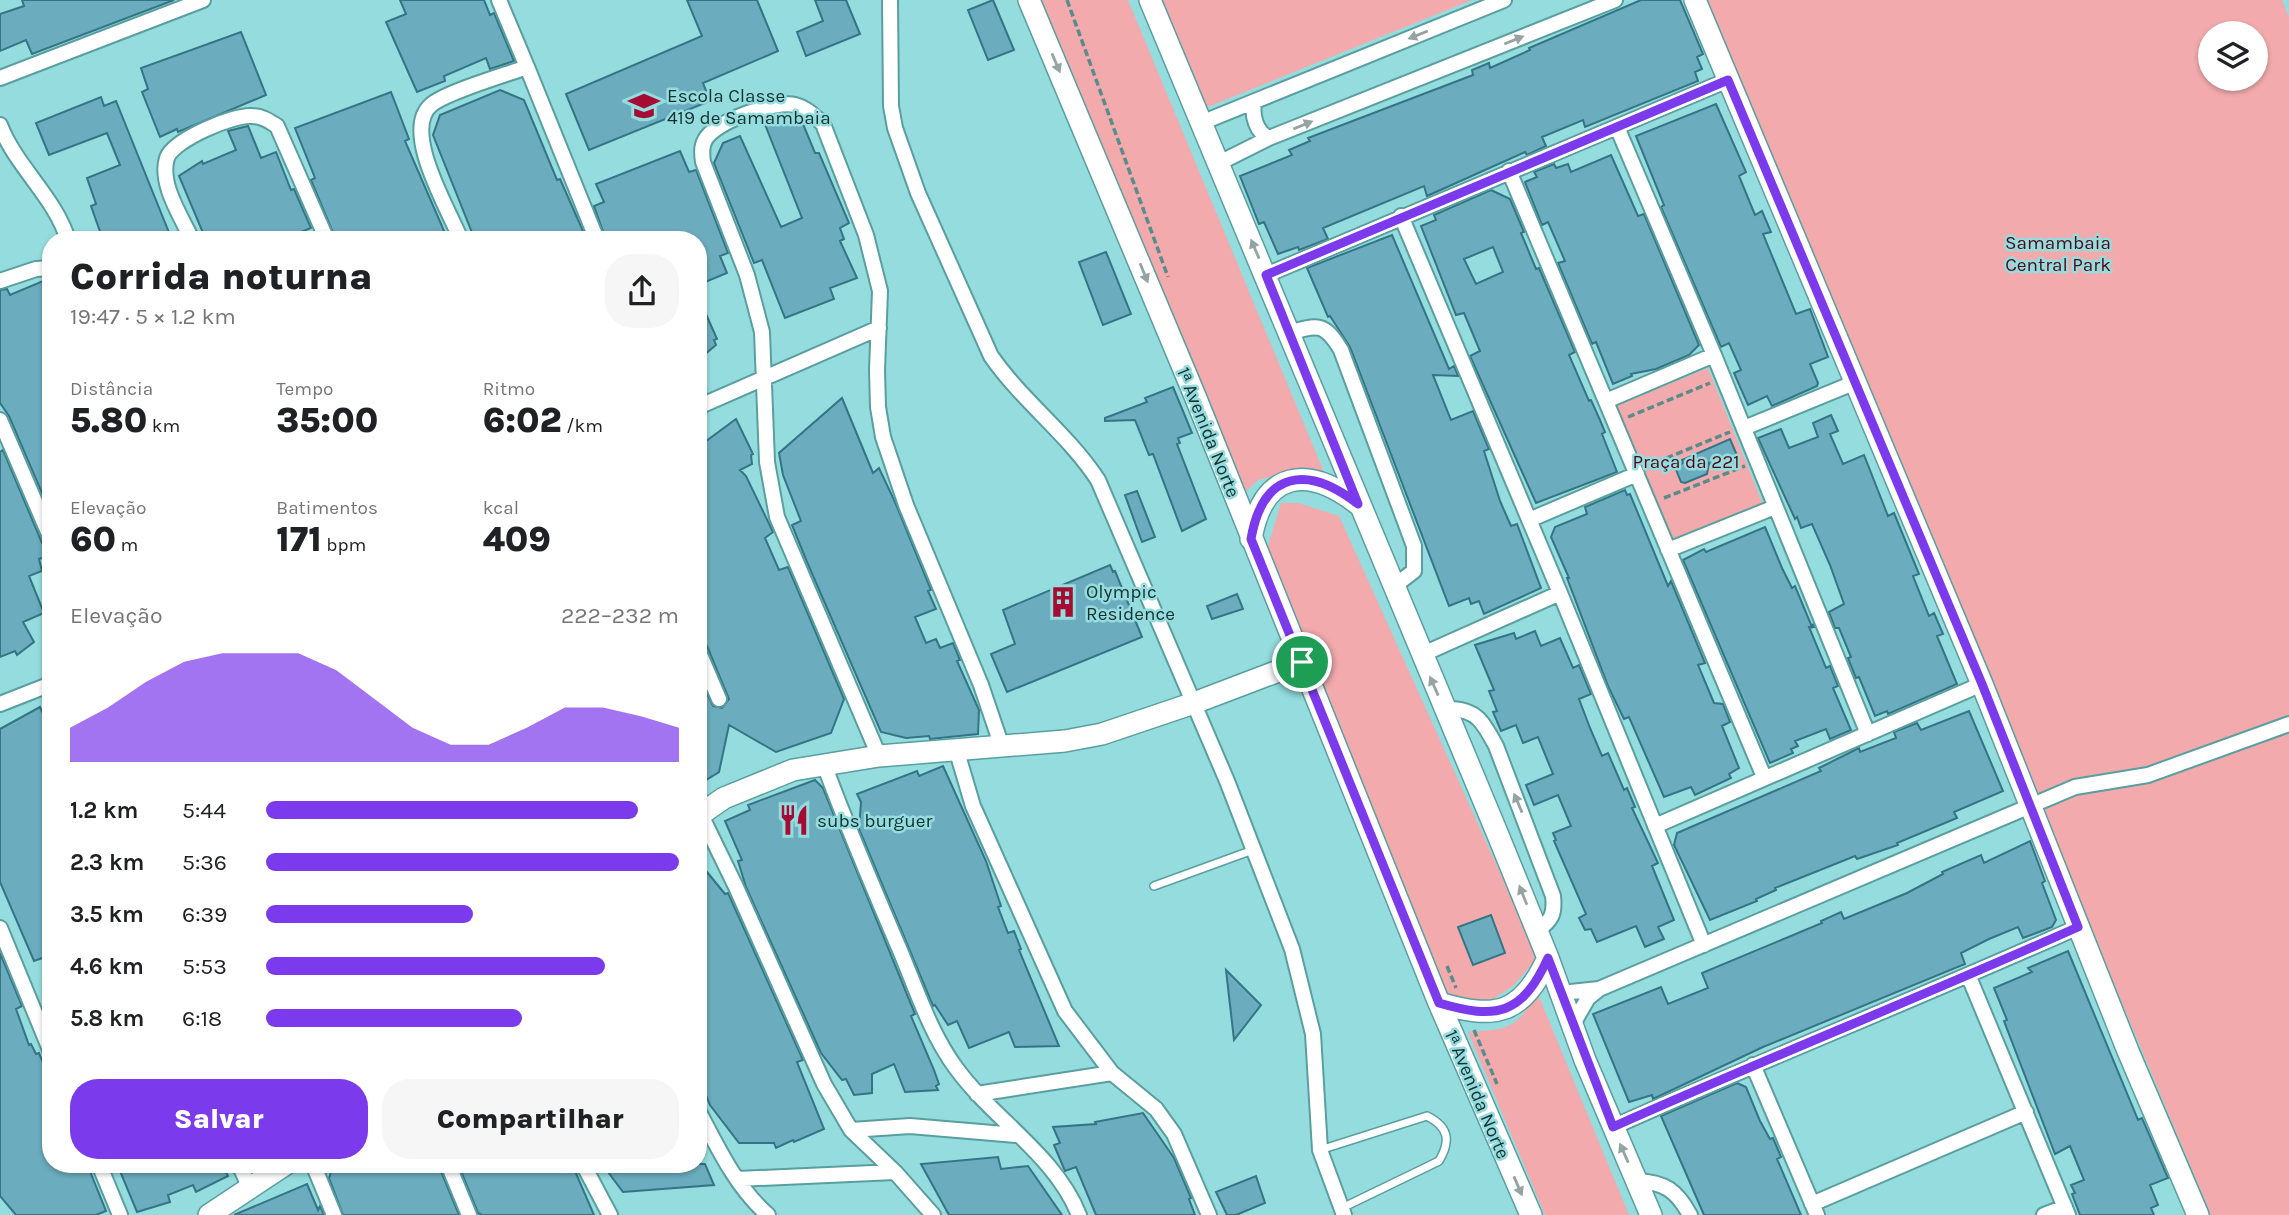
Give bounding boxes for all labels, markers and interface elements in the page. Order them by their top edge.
map controls [2198,21,2268,91]
button: layers [2198,21,2268,91]
one-way arrow [1407,30,1428,41]
one-way arrow [1504,35,1525,46]
one-way arrow [1050,53,1061,74]
place label: Escola Classe 419 de Samambaia [667,85,831,129]
school or university icon: Escola Classe 419 de Samambaia [627,89,661,123]
one-way arrow [1293,119,1314,130]
park label: Samambaia Central Park [2005,232,2111,276]
one-way arrow [1249,238,1260,259]
text: Corrida noturna [70,254,373,299]
button: share [605,254,679,328]
one-way arrow [1139,262,1150,283]
text: 19:47 · 5 × 1.2 km [70,303,236,330]
street label: 1ᵃ Avenida Norte [1172,364,1244,501]
text: Distância [70,378,153,400]
text: Tempo [276,378,333,400]
text: Ritmo [483,378,535,400]
text: 5.80 [70,400,147,441]
text: 35:00 [276,400,378,441]
text: 6:02 [483,400,562,441]
text: km [147,415,180,437]
text: /km [562,415,603,437]
park label: Praça da 221 [1632,451,1740,473]
text: Elevação [70,497,146,519]
text: Batimentos [276,497,378,519]
text: kcal [483,497,519,519]
text: 60 [70,519,116,560]
text: 171 [276,519,322,560]
text: 409 [483,519,551,560]
text: m [116,534,138,556]
text: bpm [322,534,366,556]
place label: Olympic Residence [1086,581,1175,625]
building icon: Olympic Residence [1046,585,1080,619]
text: Elevação [70,602,163,629]
text: 222–232 m [561,602,679,629]
pin [1272,632,1332,692]
icon: arrive [1283,643,1321,681]
one-way arrow [1428,676,1440,696]
one-way arrow [1512,792,1523,813]
text: 1.2 km [70,797,138,824]
text: 5:44 [182,797,226,824]
restaurant icon: subs burguer [777,803,811,837]
place label: subs burguer [817,810,933,832]
text: 2.3 km [70,849,144,876]
text: 5:36 [182,849,227,876]
one-way arrow [1517,885,1528,906]
text: 3.5 km [70,901,144,928]
text: 6:39 [182,901,227,928]
text: 4.6 km [70,953,144,980]
text: 5:53 [182,953,227,980]
text: 5.8 km [70,1005,144,1032]
text: 6:18 [182,1005,222,1032]
street label: 1ᵃ Avenida Norte [1440,1026,1514,1162]
button: Salvar [70,1079,368,1159]
button: Compartilhar [382,1079,679,1159]
one-way arrow [1618,1142,1629,1163]
one-way arrow [1512,1176,1524,1196]

